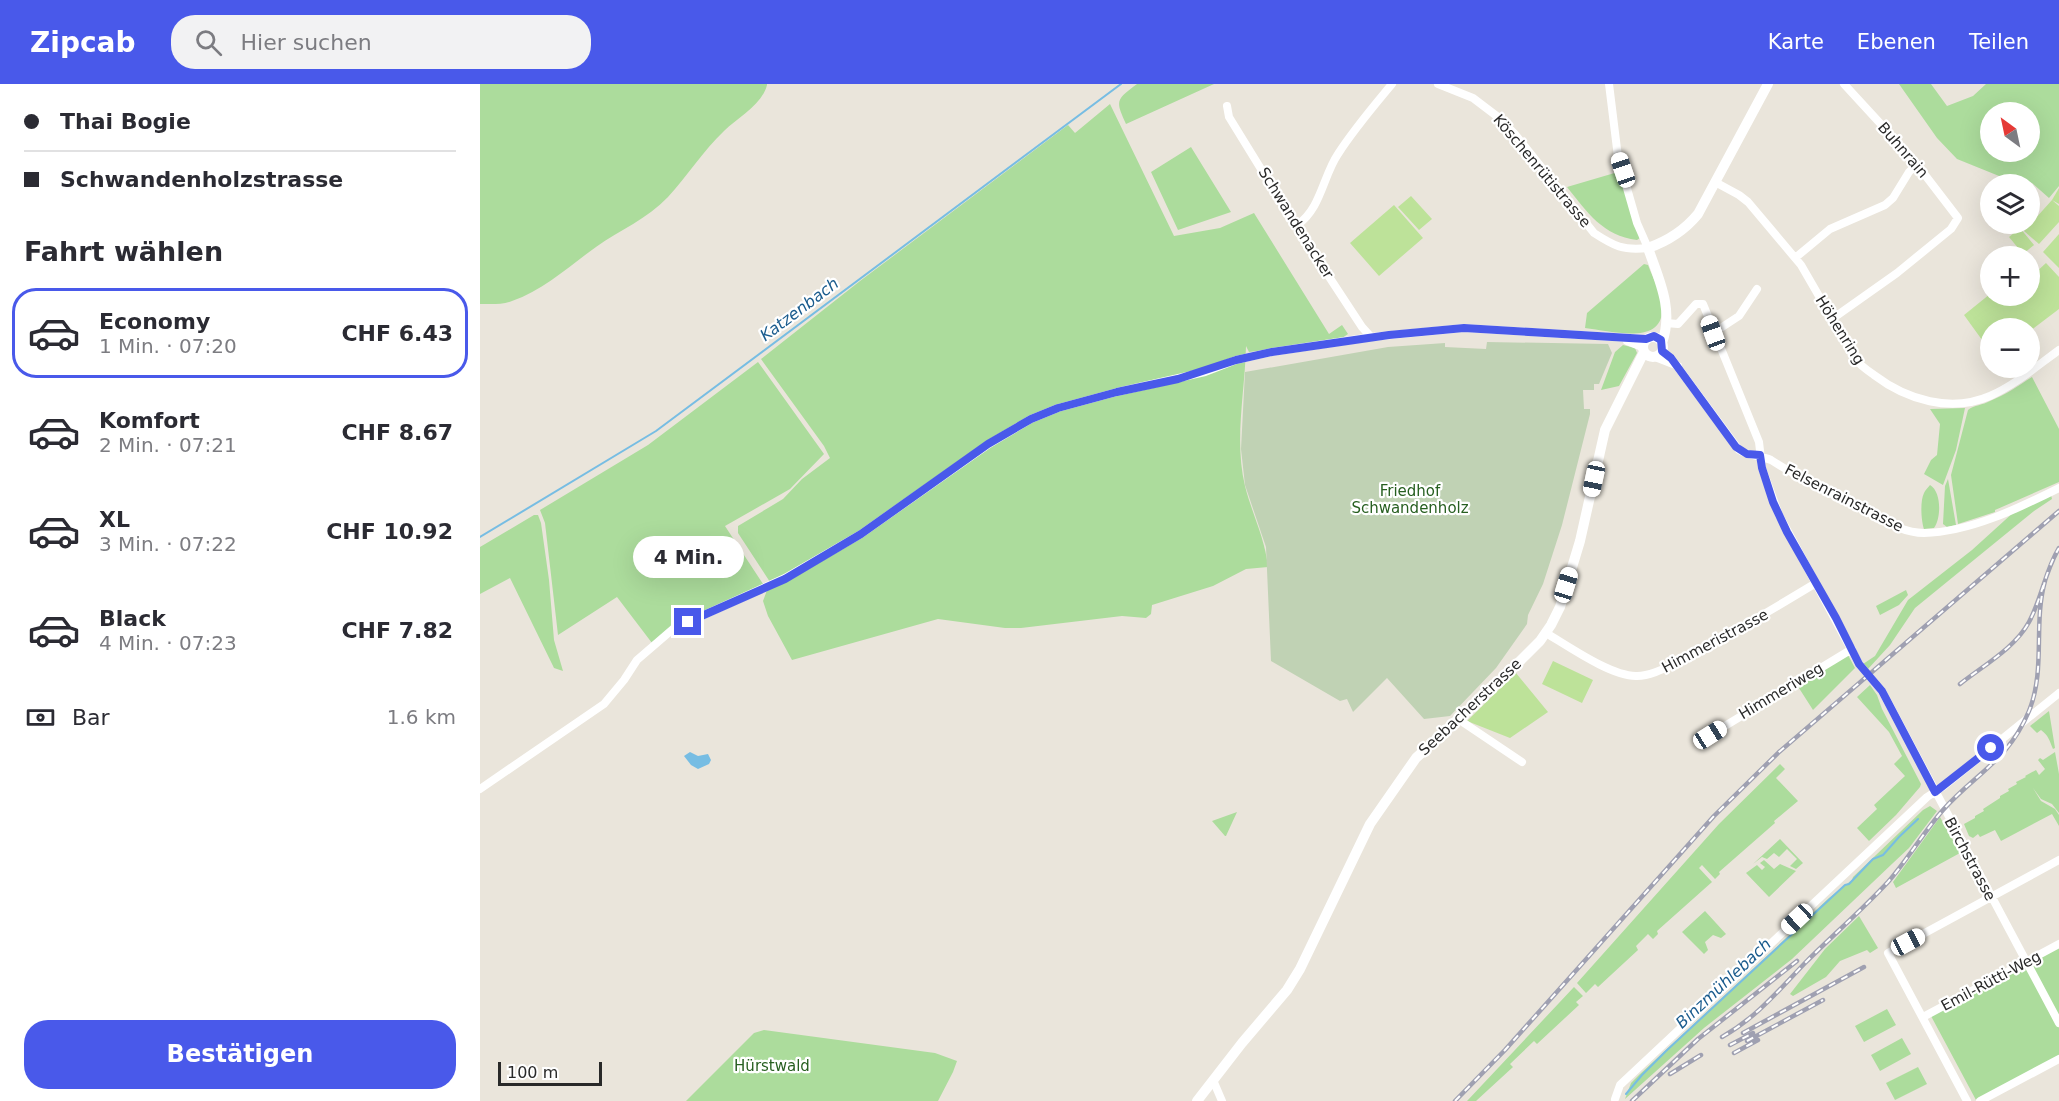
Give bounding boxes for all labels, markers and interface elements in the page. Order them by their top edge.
search box [171,15,591,69]
text: Zipcab [30,26,135,59]
icon: search [192,26,225,59]
text: Hier suchen [240,30,372,55]
text: Karte [1768,30,1824,54]
text: Ebenen [1857,30,1936,54]
text: Teilen [1969,30,2029,54]
north arrow [1980,102,2040,162]
map controls [1980,102,2040,378]
text: Thai Bogie [60,109,191,134]
street label: Köschenrütistrasse [1489,111,1595,231]
street label: Buhnrain [1874,118,1932,182]
car [1609,150,1637,190]
street label: Schwandenacker [1255,164,1338,283]
text: Schwandenholzstrasse [60,167,343,192]
button: layers [1980,174,2040,234]
text: Fahrt wählen [24,236,223,267]
button: + [1980,246,2040,306]
water label: Katzenbach [756,274,842,345]
street label: Höhenring [1812,292,1868,368]
icon: car [27,306,81,360]
text: Economy [99,309,210,334]
car [1698,313,1728,353]
button: − [1980,318,2040,378]
text: CHF 6.43 [341,321,453,346]
text: 1 Min. · 07:20 [99,334,237,358]
icon: car [27,405,81,459]
text: Komfort [99,408,200,433]
text: CHF 8.67 [341,420,453,445]
text: 2 Min. · 07:21 [99,433,237,457]
car [1581,460,1607,498]
street label: Felsenrainstrasse [1782,460,1906,536]
park label: Friedhof Schwandenholz [1351,482,1469,517]
icon: car [27,504,81,558]
text: XL [99,507,130,532]
text: CHF 10.92 [326,519,453,544]
text: 3 Min. · 07:22 [99,532,237,556]
callout: 4 Min. [632,535,744,577]
text: 4 Min. [654,545,723,569]
car [1552,565,1580,605]
icon: car [27,603,81,657]
street label: Himmeristrasse [1659,605,1771,677]
text: Black [99,606,166,631]
route end [674,608,701,635]
text: CHF 7.82 [341,618,453,643]
text: 4 Min. · 07:23 [99,631,237,655]
street label: Seebacherstrasse [1415,655,1525,759]
street label: Himmeriweg [1736,659,1826,723]
icon: cash [24,701,57,734]
text: Bar [72,705,110,730]
text: 1.6 km [387,705,456,729]
car [1690,718,1730,752]
route start [1977,734,2004,761]
street label: Birchstrasse [1940,814,2000,904]
car [1778,900,1816,938]
car [1888,926,1928,958]
water label: Binzmühlebach [1672,934,1775,1032]
street label: Emil-Rütti-Weg [1938,947,2044,1015]
button: Bestätigen [24,1020,456,1089]
park label: Hürstwald [734,1057,810,1075]
scale bar [498,1059,602,1086]
text: 100 m [507,1063,558,1082]

